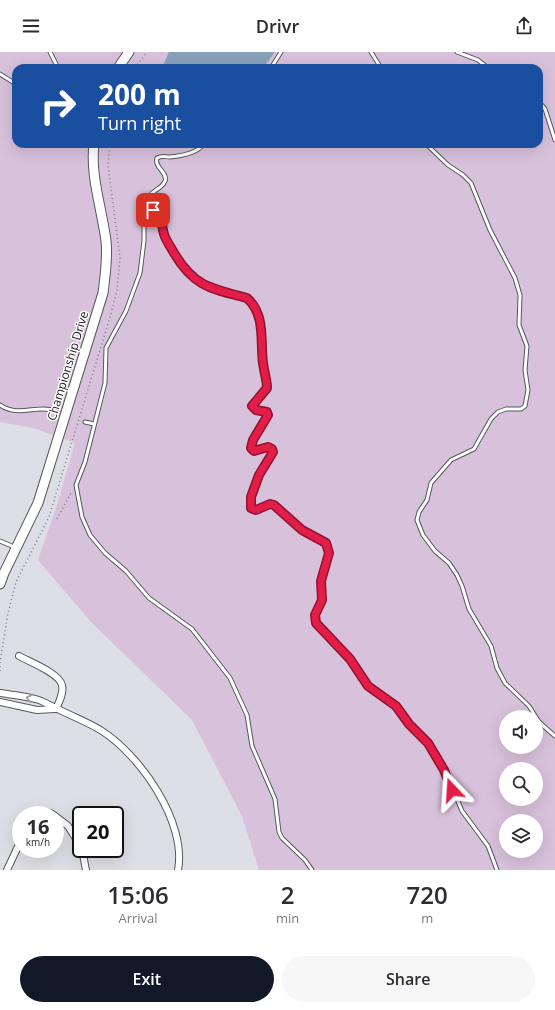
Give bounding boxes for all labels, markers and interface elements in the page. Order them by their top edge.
text: Drivr [256,14,299,38]
icon: menu [20,15,42,37]
icon: share [513,15,535,37]
text: 200 m [98,75,181,113]
icon: right [32,80,84,132]
text: Turn right [98,111,181,135]
pin [136,193,170,227]
icon: arrive [142,199,164,221]
street label: Championship Drive [43,309,92,423]
one-way arrow [26,695,32,703]
map controls [499,710,543,858]
button: sound [499,710,543,754]
button: search [499,762,543,806]
position arrow [431,769,473,811]
speed limit sign: 20 [72,806,124,858]
text: 16 [27,813,49,840]
button: layers [499,814,543,858]
text: km/h [26,835,50,849]
text: 15:06 [107,878,169,911]
text: 2 [281,878,295,911]
text: 720 [407,878,448,911]
text: Arrival [118,909,158,927]
text: min [276,909,299,927]
text: m [421,909,433,927]
button: Exit [20,956,274,1002]
button: Share [282,956,535,1002]

